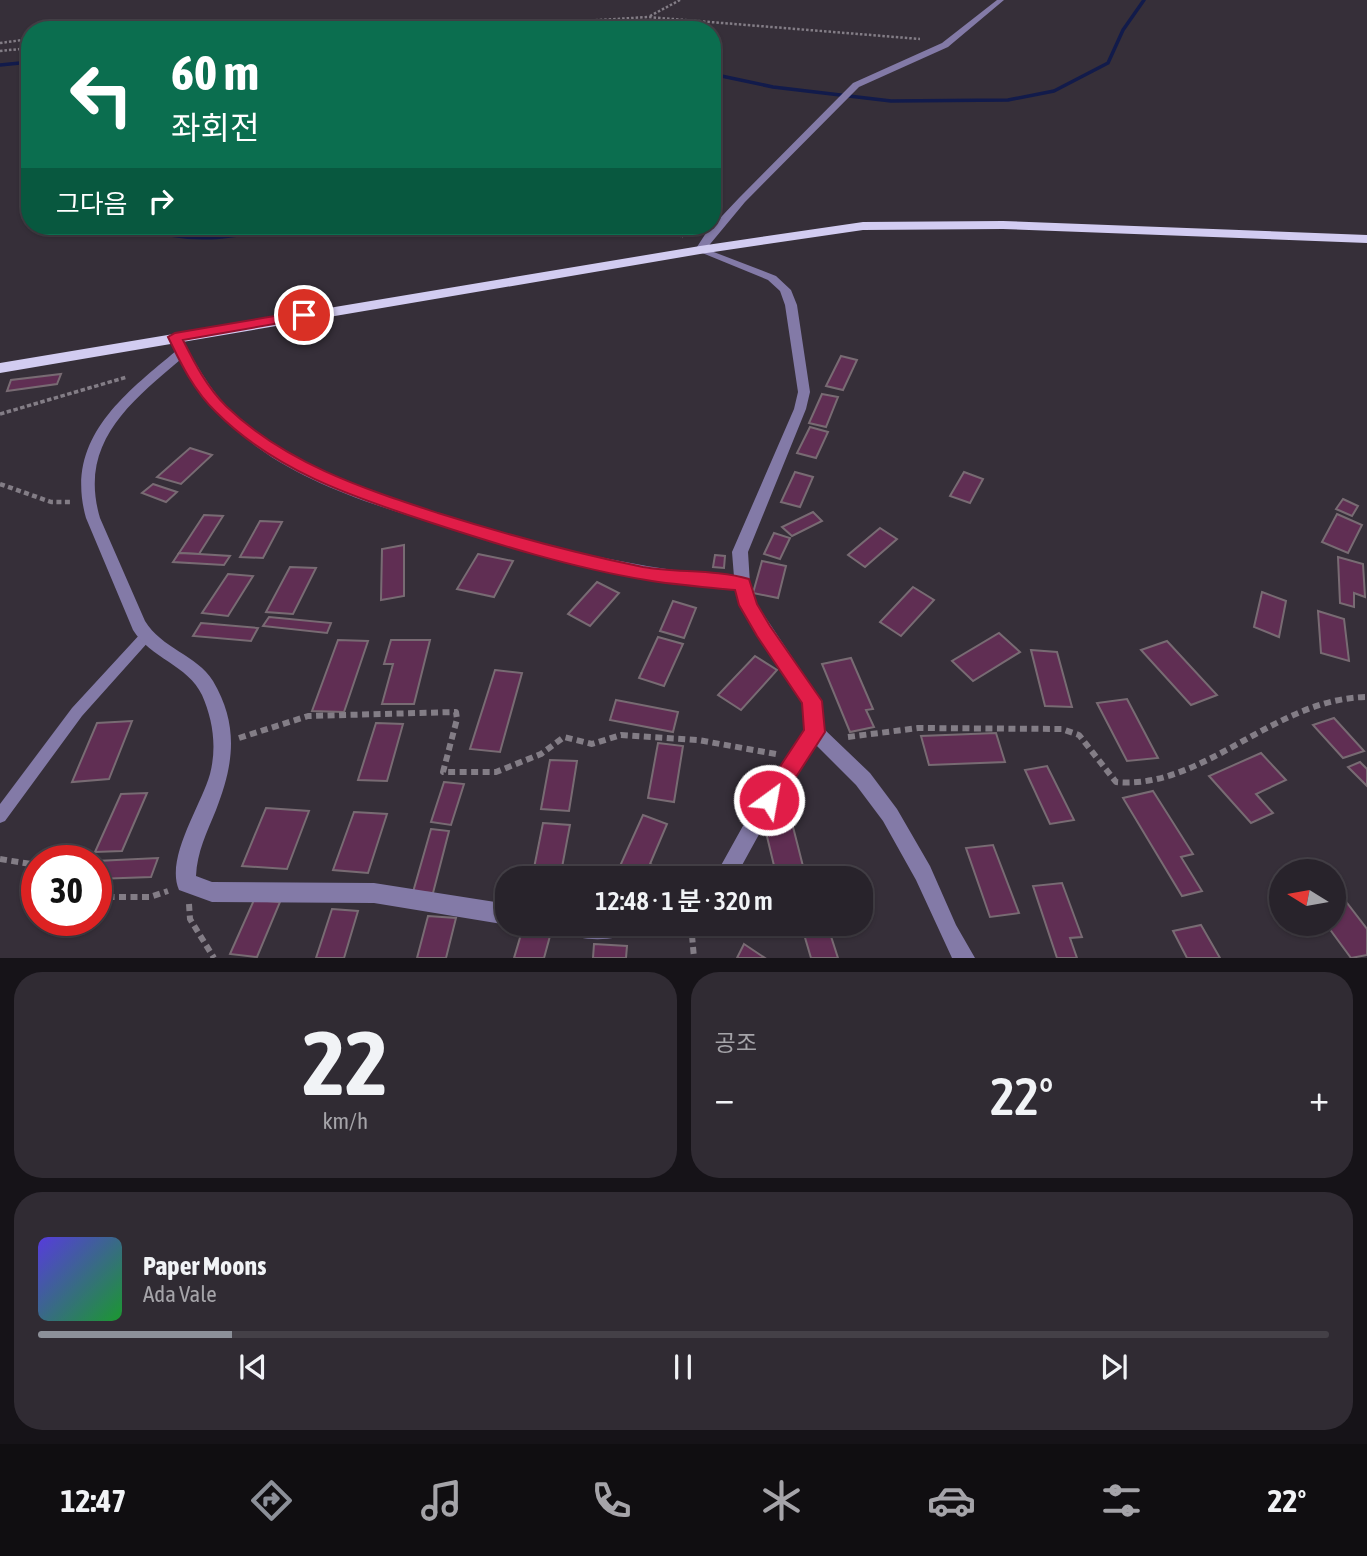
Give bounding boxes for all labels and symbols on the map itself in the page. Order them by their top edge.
pin [274,285,334,345]
position arrow [732,763,806,837]
speed limit sign: 30 [21,845,112,936]
north arrow [1269,859,1346,936]

